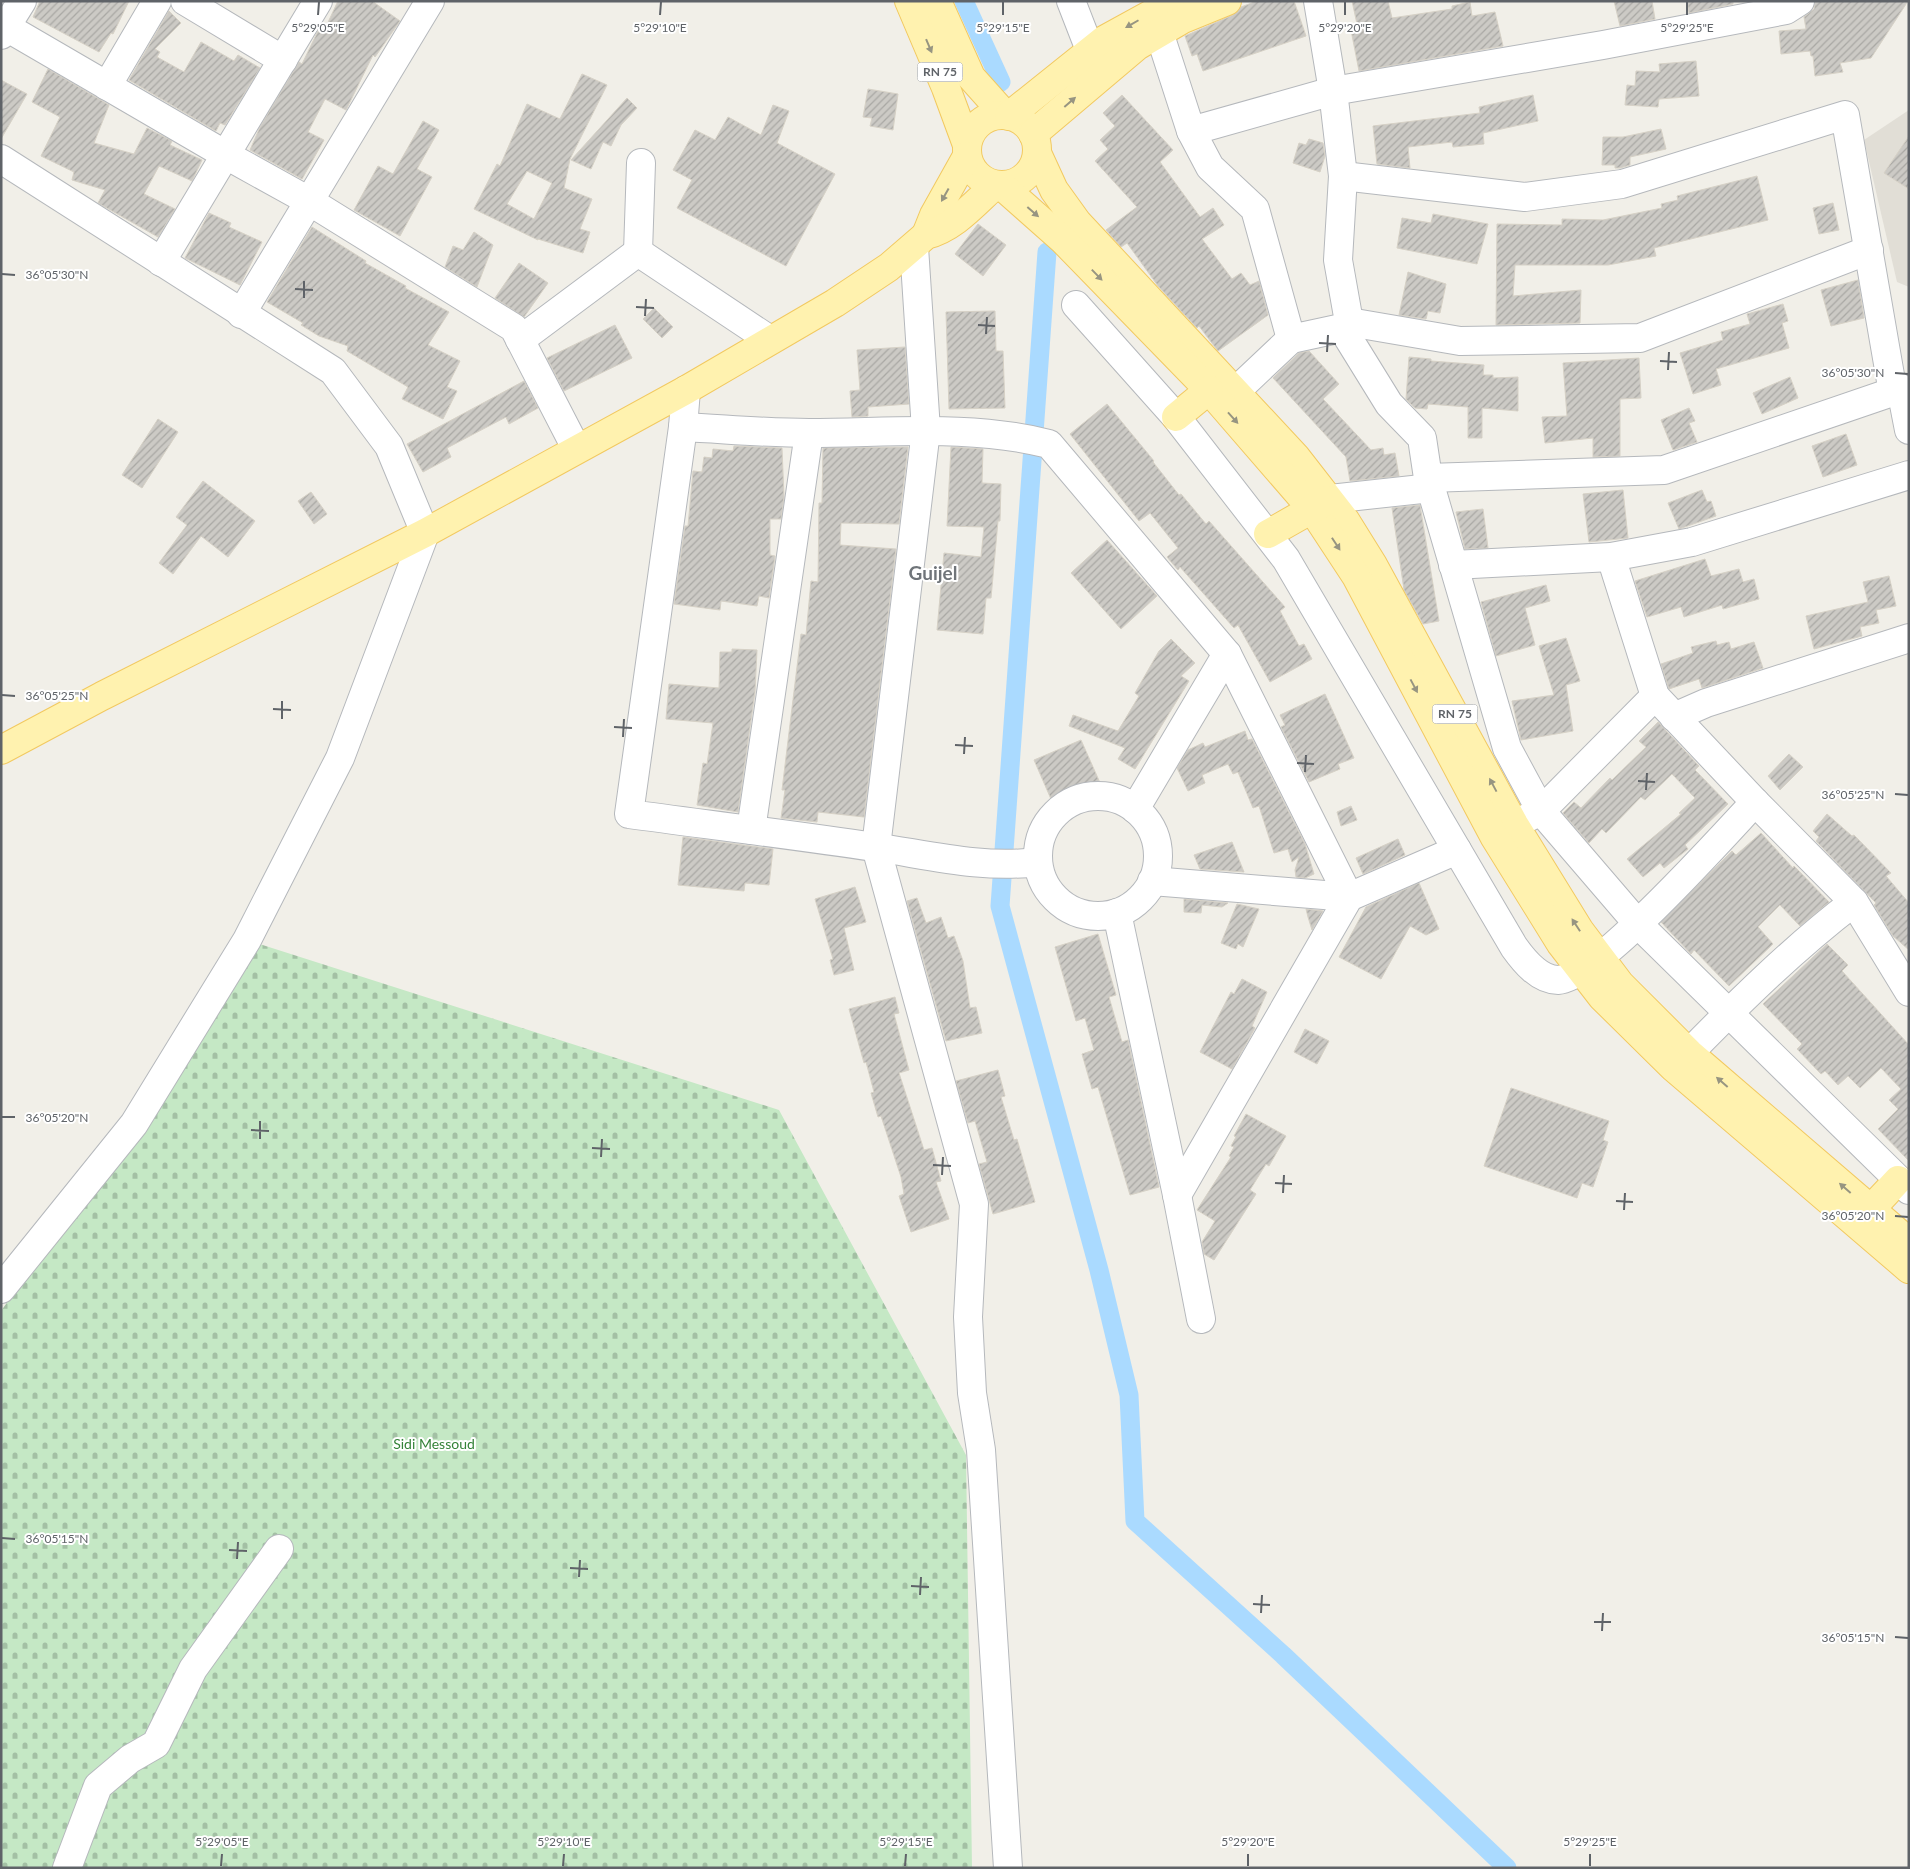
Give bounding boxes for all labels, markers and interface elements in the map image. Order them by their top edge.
one-way arrow [1125,19,1138,28]
text: 5°29'05"E [291,20,345,35]
text: 5°29'10"E [633,20,687,35]
text: 5°29'15"E [976,20,1030,35]
text: 5°29'20"E [1318,20,1372,35]
text: 5°29'25"E [1660,20,1714,35]
one-way arrow [925,39,933,53]
road number: RN 75 [918,62,962,82]
one-way arrow [1063,96,1075,108]
one-way arrow [941,187,949,202]
one-way arrow [1027,206,1039,218]
text: 36°05'30"N [26,267,88,282]
one-way arrow [1091,269,1103,281]
text: 36°05'30"N [1822,365,1884,380]
one-way arrow [1228,411,1239,424]
one-way arrow [1331,537,1340,550]
district label: Guijel [909,561,957,584]
one-way arrow [1410,679,1418,693]
text: 36°05'25"N [26,688,88,703]
road number: RN 75 [1432,704,1478,724]
one-way arrow [1489,778,1497,793]
text: 36°05'25"N [1822,787,1884,802]
one-way arrow [1571,919,1581,932]
one-way arrow [1716,1076,1729,1087]
text: 36°05'20"N [26,1110,88,1125]
one-way arrow [1839,1183,1851,1194]
text: 36°05'20"N [1822,1208,1884,1223]
park label: Sidi Messoud [393,1435,475,1452]
text: 36°05'15"N [26,1531,88,1546]
text: 36°05'15"N [1822,1630,1884,1645]
text: 5°29'05"E [195,1834,249,1849]
text: 5°29'10"E [537,1834,591,1849]
text: 5°29'15"E [879,1834,933,1849]
text: 5°29'20"E [1221,1834,1275,1849]
text: 5°29'25"E [1563,1834,1617,1849]

